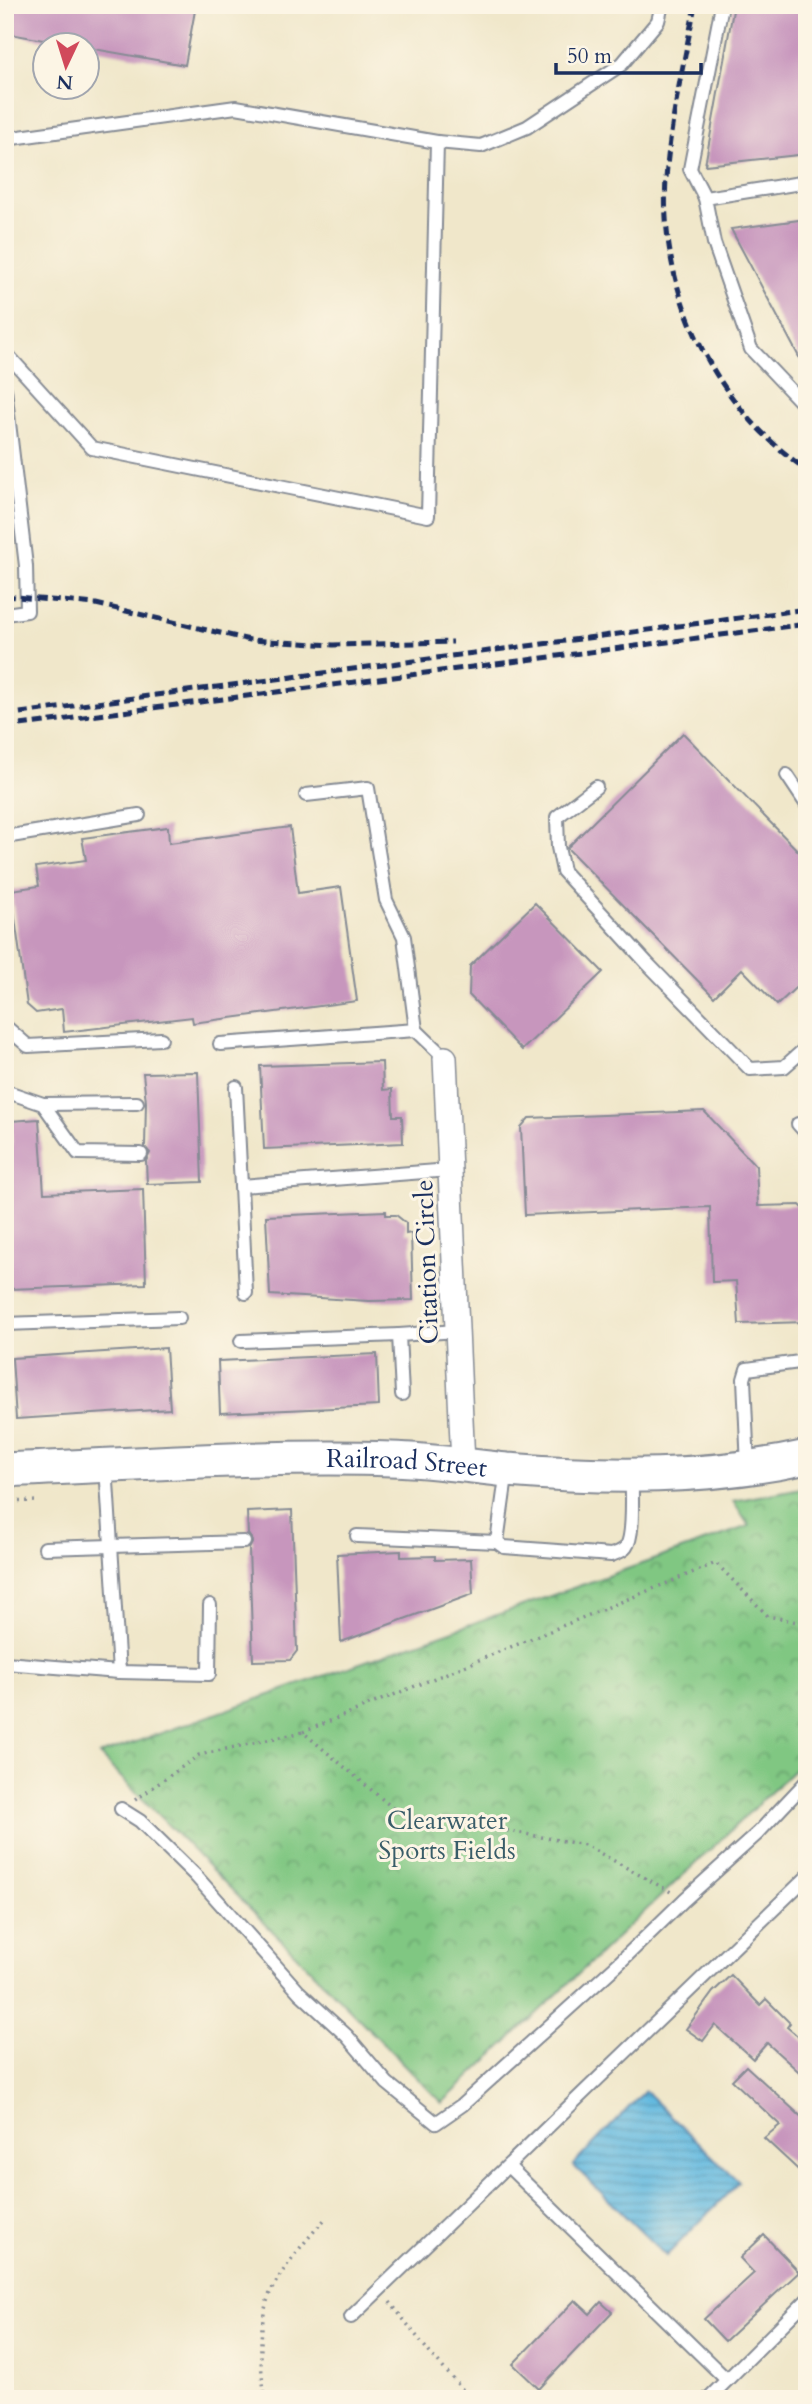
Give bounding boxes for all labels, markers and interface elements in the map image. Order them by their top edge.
north arrow [32,32,102,102]
scale bar [556,32,702,76]
text: 50 m [567,42,612,71]
text: N [55,68,74,96]
street label: Citation Circle [406,1179,447,1345]
street label: Railroad Street [326,1441,489,1486]
park label: Clearwater Sports Fields [378,1803,516,1868]

